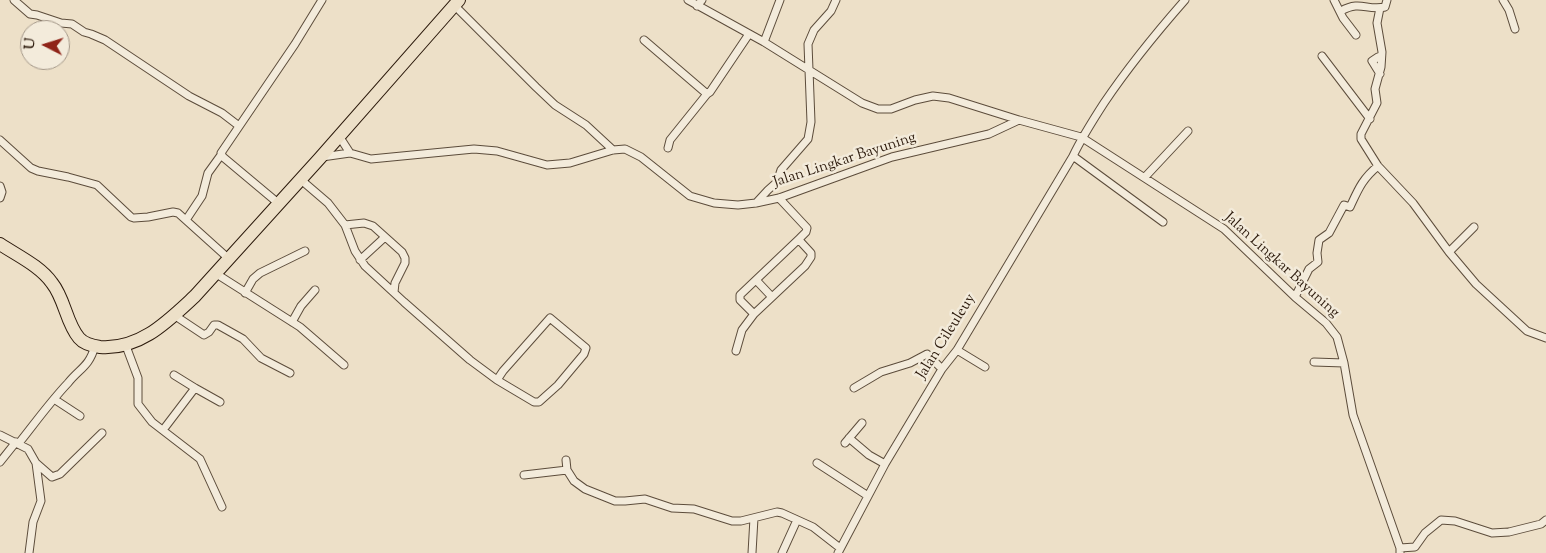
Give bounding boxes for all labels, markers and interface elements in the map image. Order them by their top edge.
north arrow [20,20,70,70]
text: U [21,37,42,50]
street label: Jalan Lingkar Bayuning [771,129,919,193]
street label: Jalan Lingkar Bayuning [1220,209,1342,323]
street label: Jalan Cileuleuy [914,291,980,383]

